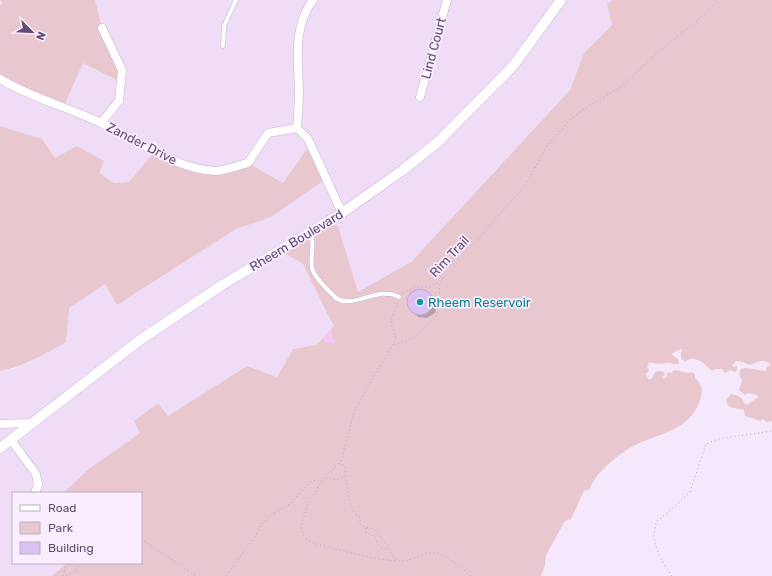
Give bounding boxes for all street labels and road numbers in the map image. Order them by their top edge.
street label: Lind Court [418,16,449,81]
street label: Zander Drive [104,119,179,168]
street label: Rheem Boulevard [247,207,346,274]
street label: Rim Trail [427,233,472,280]

